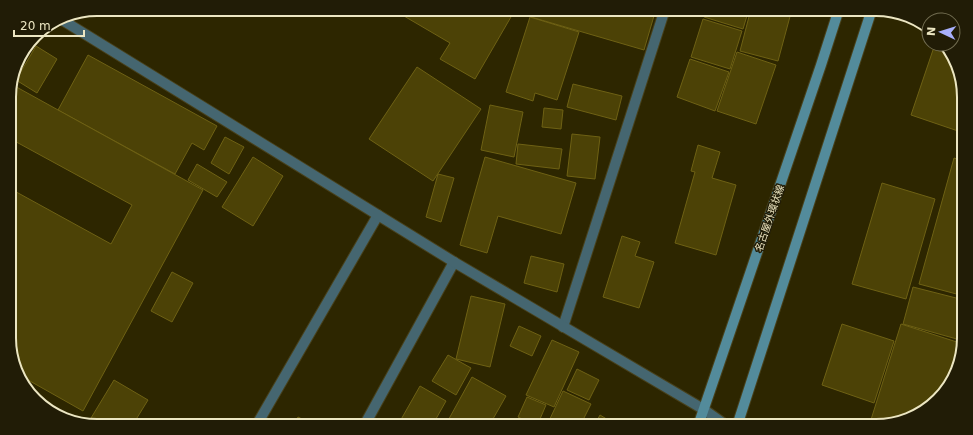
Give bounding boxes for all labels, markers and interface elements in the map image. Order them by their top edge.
scale bar [14,12,84,38]
north arrow [921,12,961,52]
text: 20 m [20,19,51,33]
text: N [925,26,938,36]
street label: 名古屋外環状線 [753,183,786,253]

